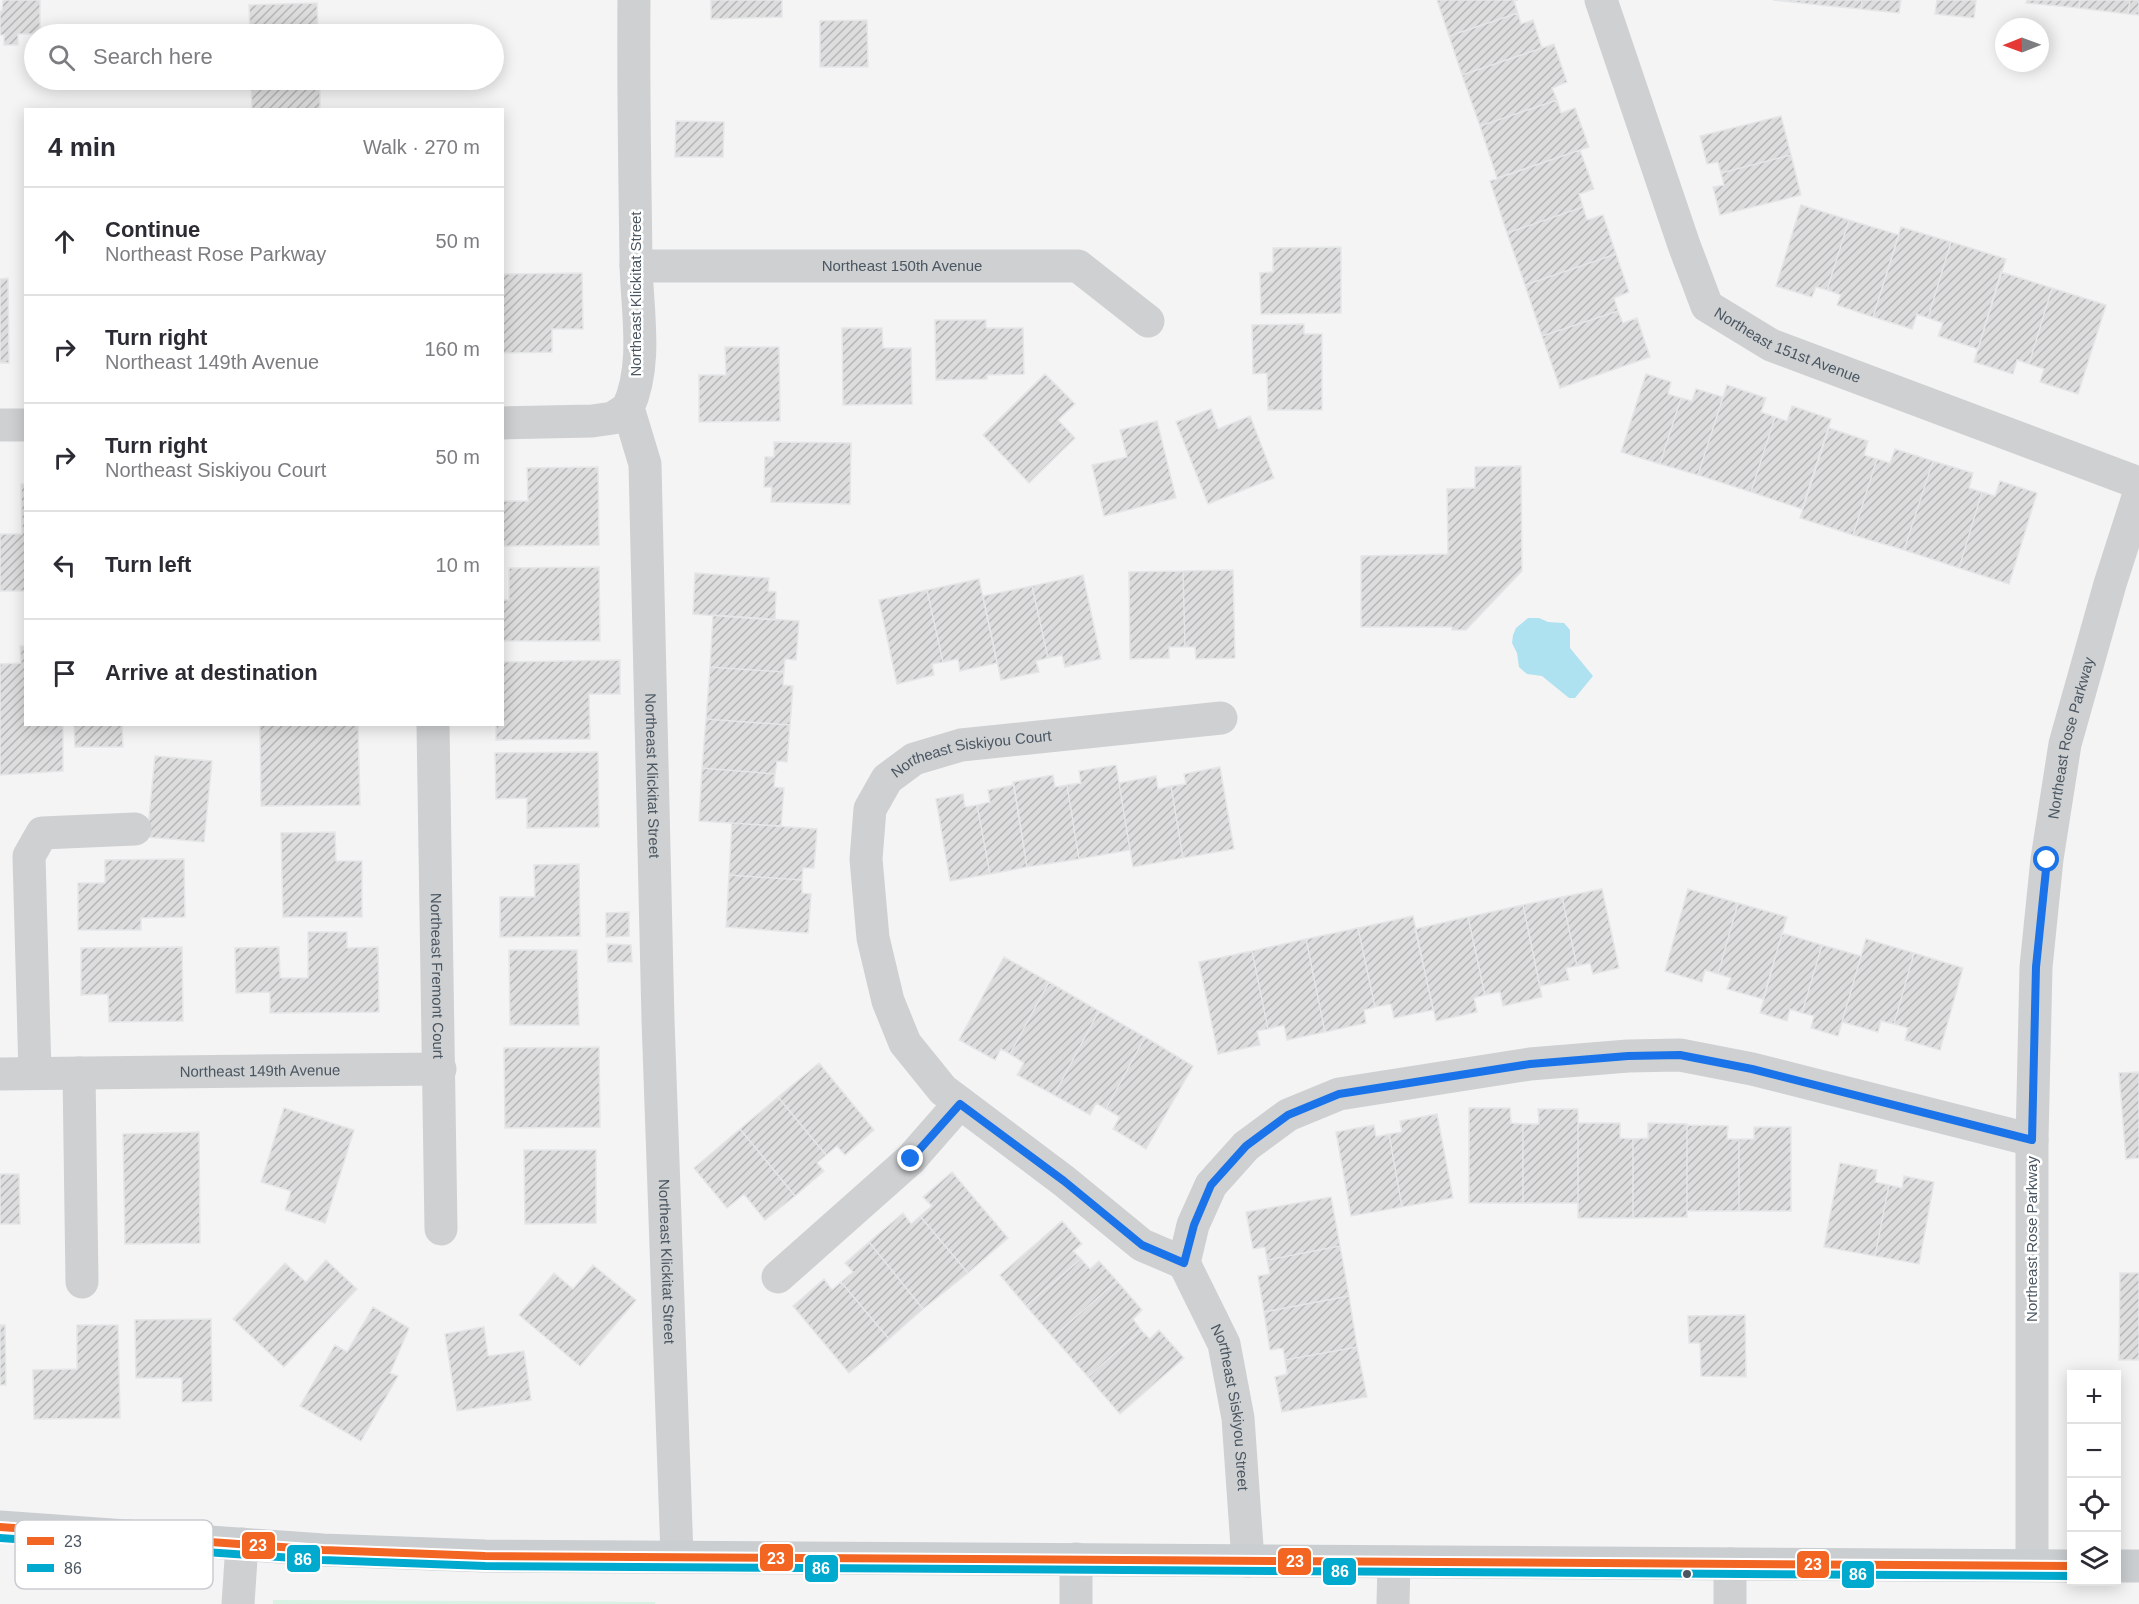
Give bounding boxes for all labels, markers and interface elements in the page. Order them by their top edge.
north arrow [1995,18,2049,72]
search box [24,24,504,90]
icon: search [45,41,78,74]
text: Search here [93,44,213,69]
text: 4 min [48,132,116,162]
text: Walk · 270 m [363,136,480,158]
street label: Northeast Klickitat Street [627,211,644,377]
text: Continue [105,217,200,242]
icon: ahead [48,225,81,258]
text: 50 m [436,230,480,252]
text: Northeast Rose Parkway [105,243,326,265]
street label: Northeast 150th Avenue [822,257,982,274]
street label: Northeast 151st Avenue [1712,304,1863,386]
text: Turn right [105,325,207,350]
icon: right [48,333,81,366]
text: 160 m [424,338,480,360]
text: Northeast 149th Avenue [105,351,319,373]
text: Turn right [105,433,207,458]
icon: right [48,441,81,474]
text: 50 m [436,446,480,468]
text: Northeast Siskiyou Court [105,459,326,481]
icon: left [48,549,81,582]
text: Turn left [105,552,191,577]
text: 10 m [436,554,480,576]
street label: Northeast Rose Parkway [2044,654,2097,820]
icon: arrive [48,657,81,690]
text: Arrive at destination [105,660,318,685]
street label: Northeast Klickitat Street [642,693,663,859]
street label: Northeast Siskiyou Court [888,727,1053,781]
route start [2033,846,2059,872]
street label: Northeast Fremont Court [428,893,447,1060]
street label: Northeast 149th Avenue [180,1061,340,1080]
route end [897,1145,923,1171]
street label: Northeast Rose Parkway [2023,1156,2040,1322]
street label: Northeast Klickitat Street [656,1179,679,1345]
street label: Northeast Siskiyou Street [1208,1321,1252,1492]
map controls [2067,1370,2121,1586]
button: + [2067,1370,2121,1424]
button: − [2067,1424,2121,1478]
button: locate [2067,1478,2121,1532]
legend [15,1520,213,1589]
line badge: 23 [241,1531,276,1560]
button: layers [2067,1532,2121,1586]
text: 23 [64,1533,82,1550]
text: 23 [249,1537,267,1554]
line badge: 23 [759,1543,794,1572]
line badge: 86 [286,1544,321,1573]
line badge: 23 [1277,1547,1312,1576]
text: 23 [767,1550,785,1567]
line badge: 23 [1796,1550,1830,1579]
text: 86 [294,1551,312,1568]
text: 23 [1286,1553,1304,1570]
line badge: 86 [804,1554,839,1583]
text: 23 [1804,1556,1822,1573]
line badge: 86 [1322,1557,1357,1586]
text: 86 [64,1560,82,1577]
text: 86 [812,1560,830,1577]
line badge: 86 [1841,1560,1875,1589]
text: 86 [1331,1563,1349,1580]
text: 86 [1849,1566,1867,1583]
unlabelled marker [1681,1568,1693,1580]

